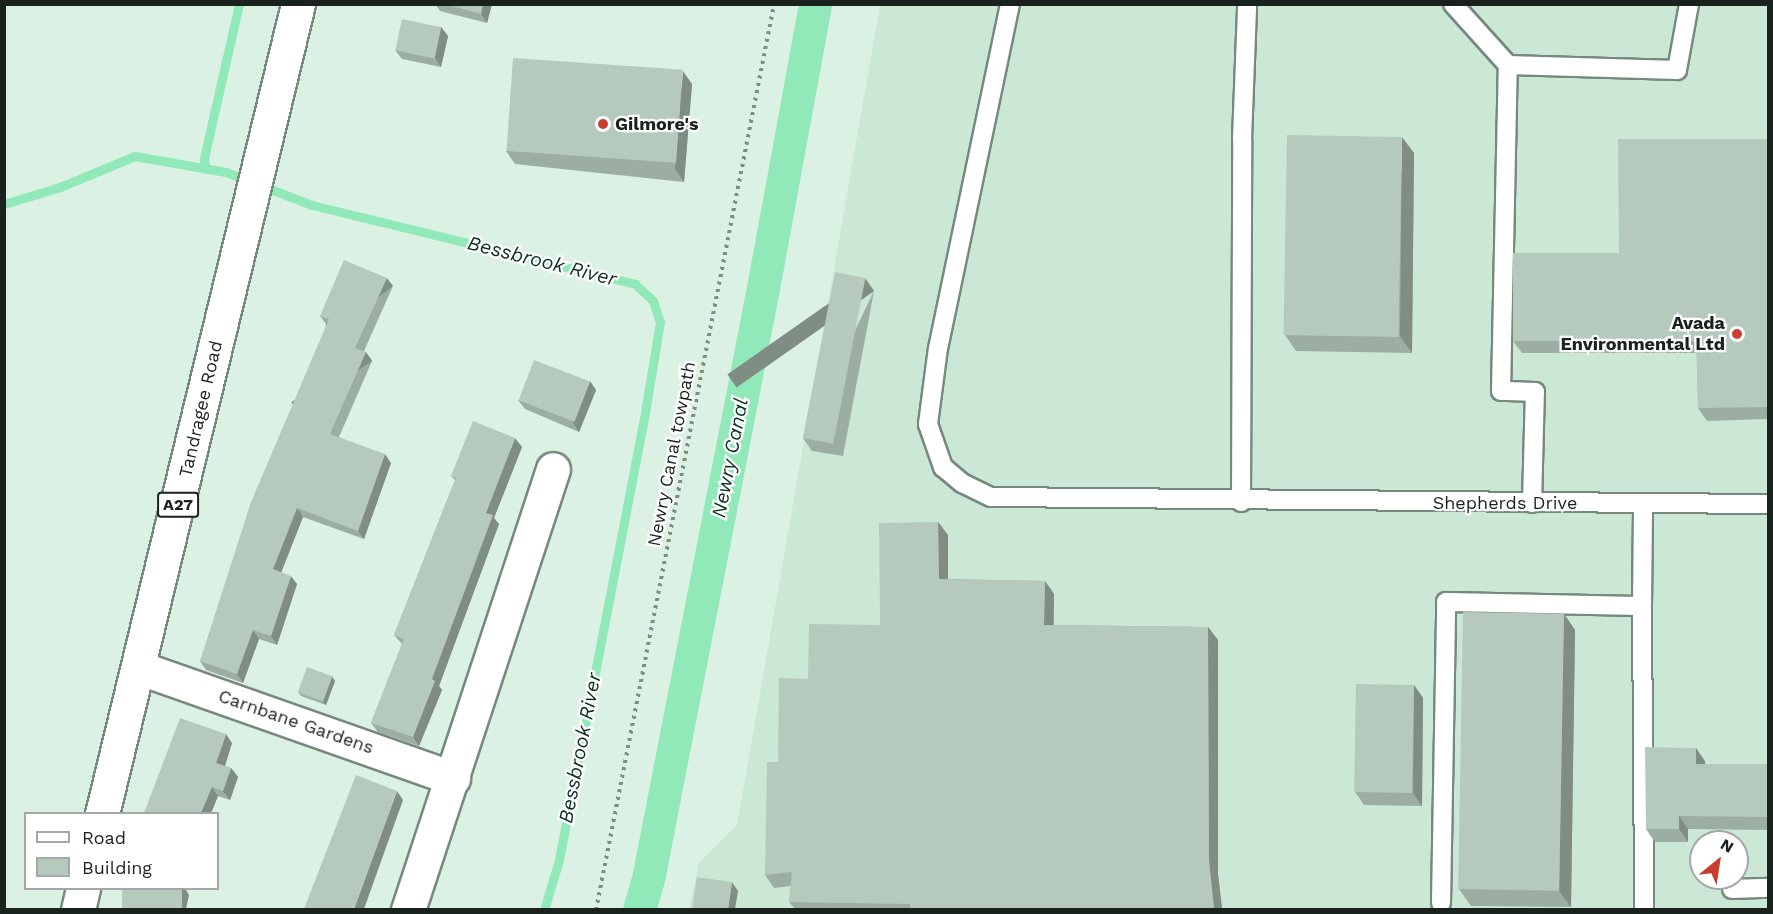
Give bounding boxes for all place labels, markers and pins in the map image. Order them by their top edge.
place label: Gilmore's [615,113,698,135]
marker: Gilmore's [596,117,610,131]
place label: Avada Environmental Ltd [1560,313,1725,356]
marker: Avada Environmental Ltd [1730,327,1744,341]

